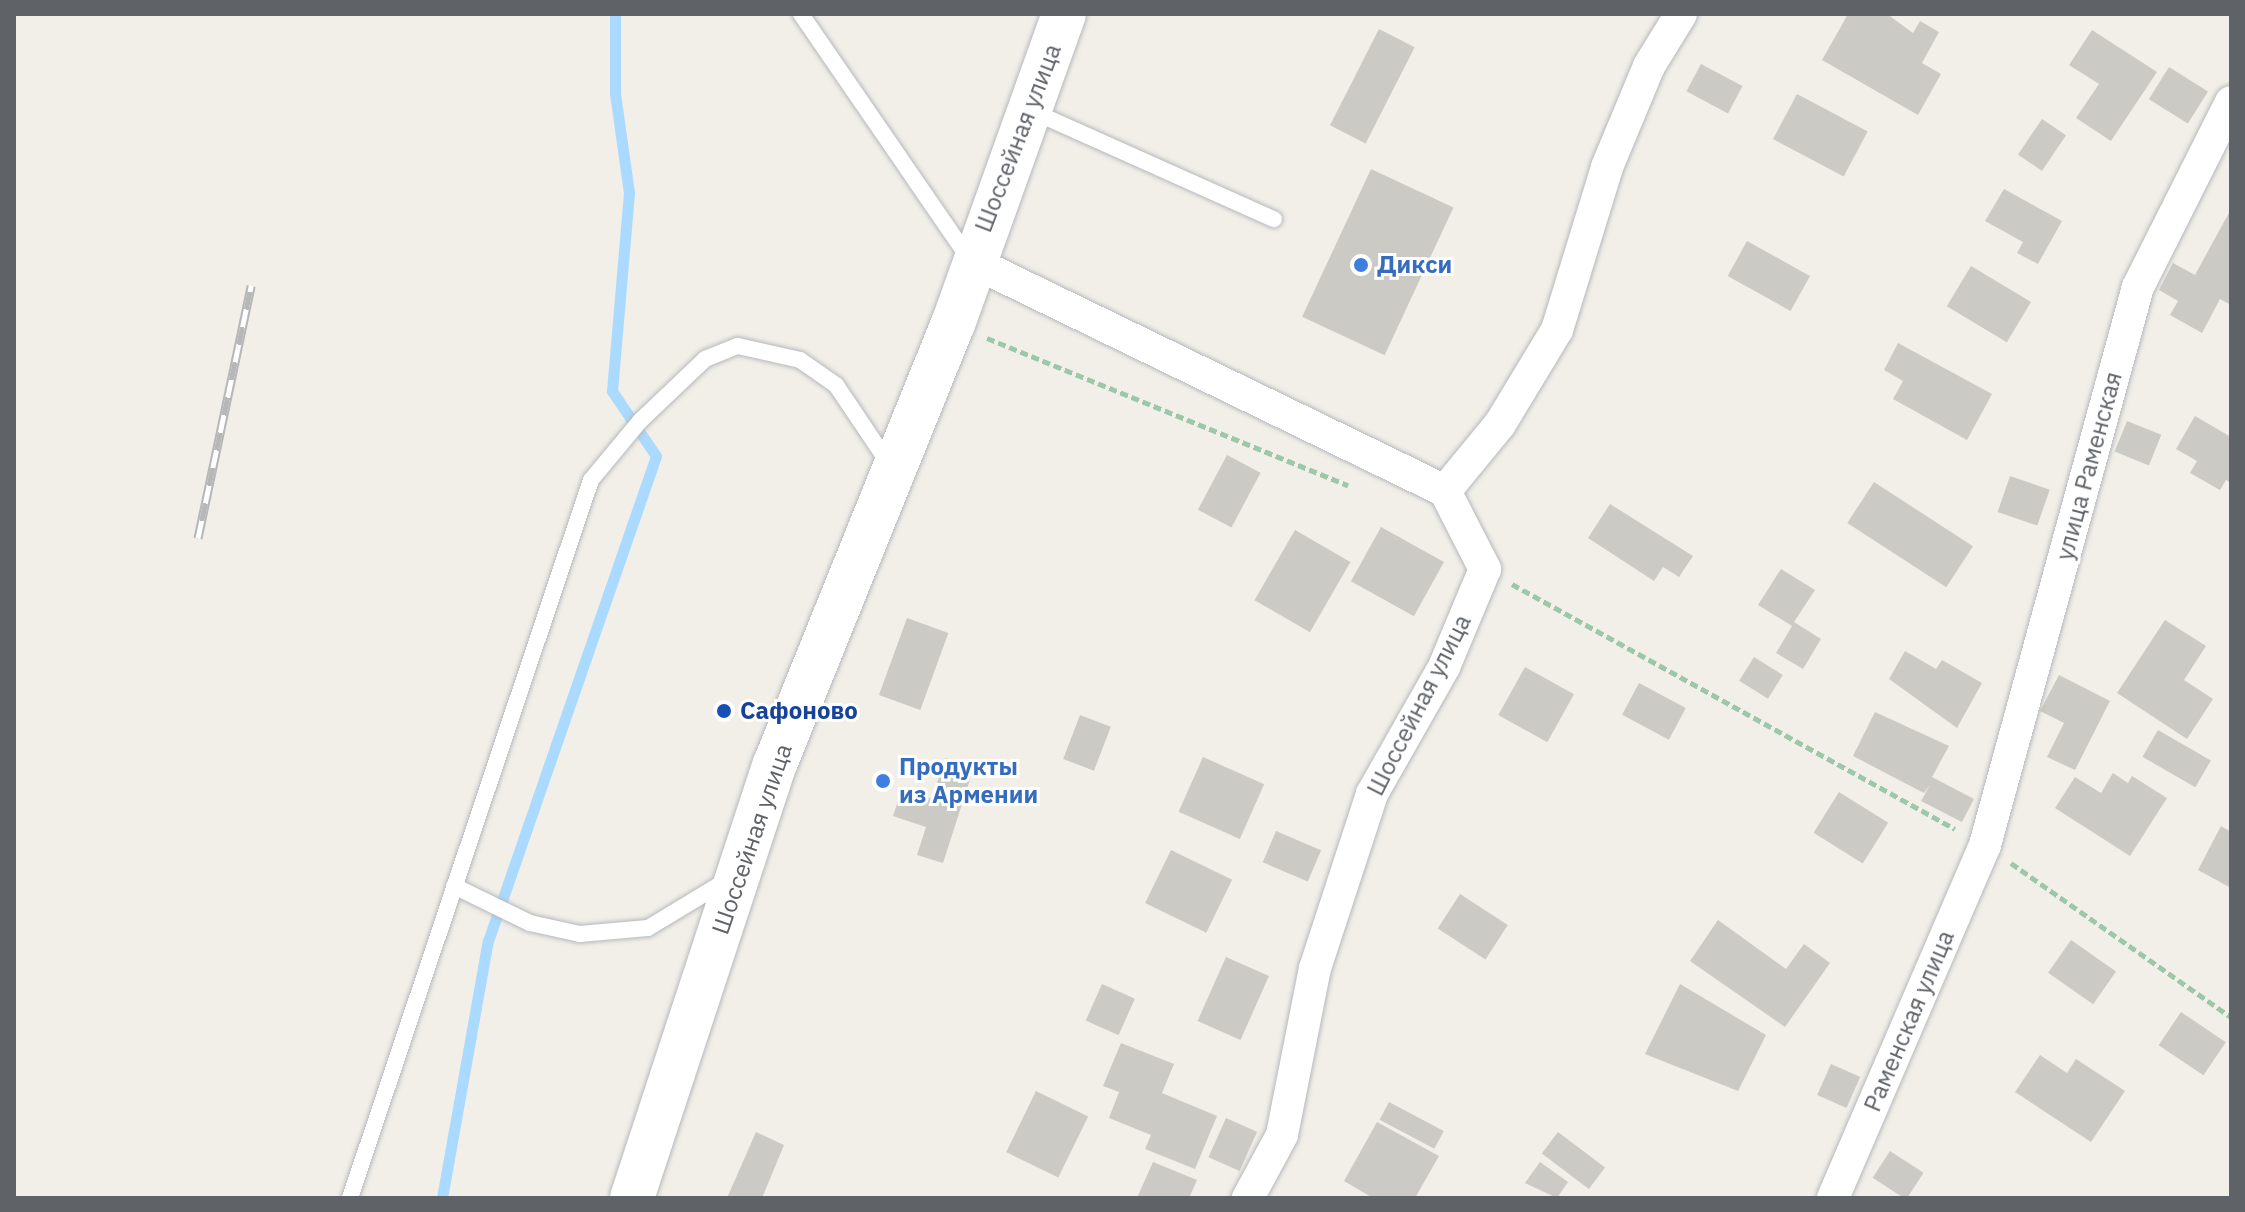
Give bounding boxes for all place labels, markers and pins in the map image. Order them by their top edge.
place label: Дикси [1377,251,1452,279]
marker: Дикси [1352,256,1370,274]
place label: Сафоново [740,697,858,725]
marker: Сафоново [715,702,733,720]
place label: Продукты из Армении [899,753,1038,809]
marker: Продукты из Армении [874,772,892,790]

